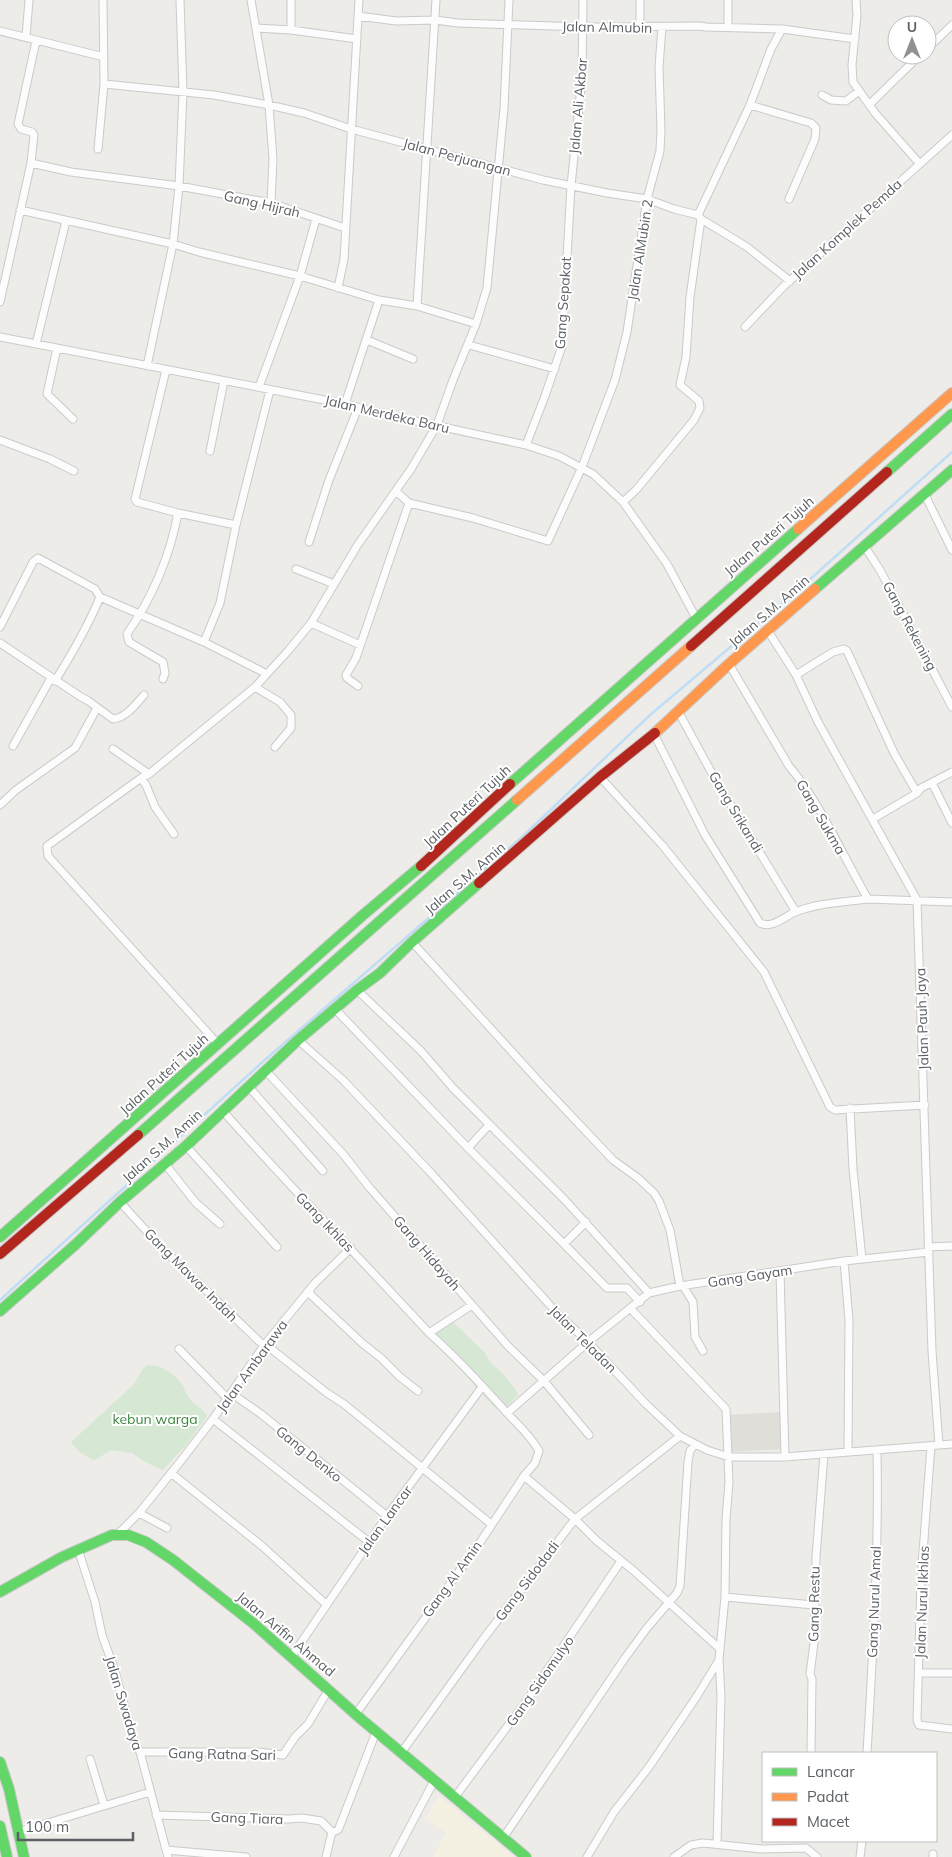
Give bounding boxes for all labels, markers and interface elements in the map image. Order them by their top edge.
north arrow [887,15,937,65]
street label: Jalan Almubin [562,17,652,37]
text: U [907,18,917,36]
street label: Jalan Ali Akbar [565,56,591,155]
street label: Jalan Perjuangan [401,134,513,180]
street label: Jalan Komplek Pemda [788,175,906,283]
street label: Gang Hijrah [222,186,302,222]
street label: Jalan AlMubin 2 [623,198,657,302]
street label: Gang Sepakat [551,256,575,350]
street label: Jalan Merdeka Baru [323,391,451,437]
street label: Jalan Puteri Tujuh [720,492,818,580]
street label: Jalan S.M. Amin [725,571,813,651]
street label: Gang Rekening [879,578,941,674]
street label: Jalan Puteri Tujuh [419,761,515,851]
street label: Gang Srikandi [705,768,767,856]
street label: Gang Sukma [792,776,850,858]
street label: Jalan S.M. Amin [421,838,509,918]
street label: Jalan Pauh Jaya [911,968,933,1070]
street label: Jalan Puteri Tujuh [116,1029,212,1119]
street label: Jalan S.M. Amin [118,1105,206,1187]
street label: Gang Ikhlas [292,1188,358,1256]
street label: Gang Hidayah [389,1212,465,1294]
street label: Gang Mawar Indah [140,1224,242,1326]
street label: Gang Gayam [706,1260,794,1292]
street label: Jalan Teladan [545,1301,621,1377]
street label: Jalan Ambarawa [212,1316,292,1416]
park label: kebun warga [112,1410,198,1428]
street label: Gang Denko [272,1422,346,1486]
street label: Jalan Lancar [354,1481,417,1558]
street label: Gang Al Amin [418,1537,486,1621]
street label: Gang Sidodadi [491,1537,563,1625]
street label: Jalan Nurul Ikhlas [911,1545,933,1659]
street label: Gang Nurul Amal [863,1546,885,1658]
street label: Gang Restu [804,1566,824,1642]
street label: Jalan Arifin Ahmad [233,1588,339,1680]
street label: Gang Sidomulyo [502,1632,578,1730]
street label: Jalan Swadaya [101,1653,147,1753]
street label: Gang Ratna Sari [168,1744,276,1764]
legend [762,1752,937,1842]
text: Lancar [807,1762,855,1781]
text: Padat [807,1787,849,1806]
street label: Gang Tiara [210,1808,284,1828]
scale bar [18,1810,132,1842]
text: Macet [807,1812,850,1831]
text: 100 m [25,1817,69,1836]

